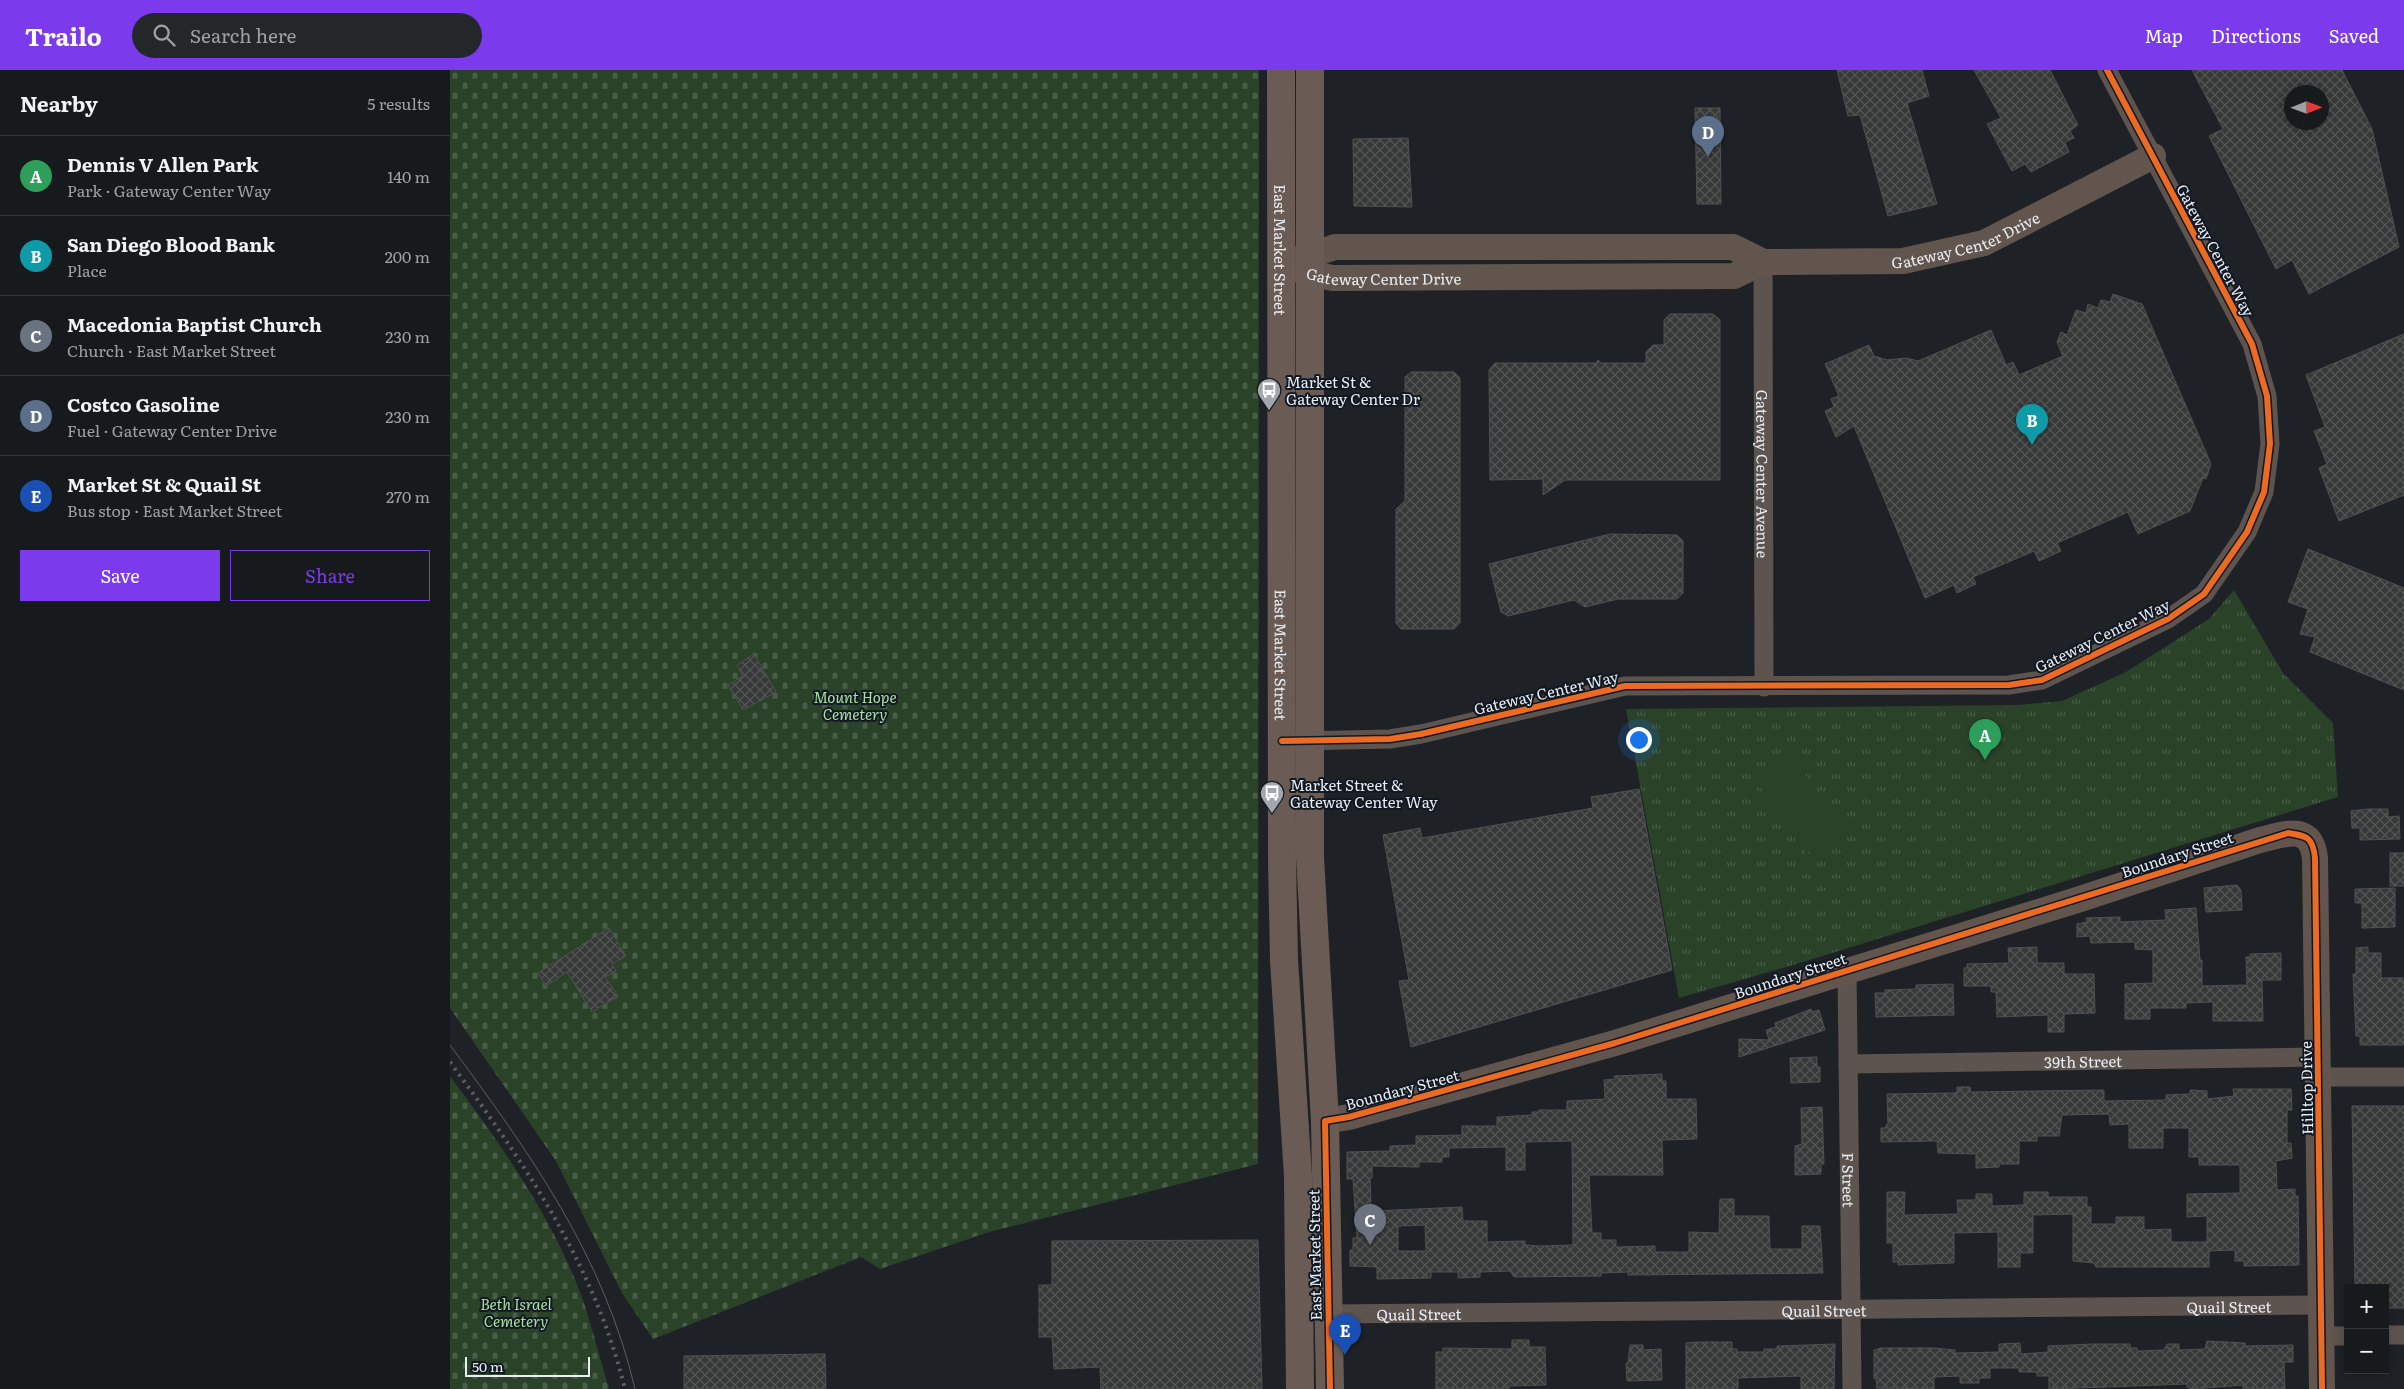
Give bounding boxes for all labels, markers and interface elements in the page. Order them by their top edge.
search box [132,13,482,58]
text: Trailo [25,18,102,53]
icon: search [150,21,178,49]
text: Search here [190,21,296,49]
text: Map [2145,22,2183,49]
text: Directions [2211,22,2301,49]
text: Saved [2329,22,2379,49]
north arrow [2284,85,2329,130]
text: Nearby [20,87,98,118]
text: 5 results [367,91,430,115]
pin: D [1692,116,1724,157]
text: Dennis V Allen Park [67,150,259,178]
text: A [30,164,42,188]
text: 140 m [387,164,430,188]
text: Park · Gateway Center Way [67,178,271,202]
street label: Gateway Center Way [2171,179,2261,321]
street label: East Market Street [1270,184,1293,316]
street label: Gateway Center Drive [1891,205,2043,273]
text: San Diego Blood Bank [67,230,275,258]
text: B [30,244,42,268]
text: 200 m [385,244,430,268]
text: Place [67,258,107,282]
street label: Gateway Center Drive [1304,260,1461,290]
text: Macedonia Baptist Church [67,310,322,338]
text: C [30,324,42,348]
text: 230 m [385,324,430,348]
text: Church · East Market Street [67,338,276,362]
place label: Market St & Gateway Center Dr [1286,370,1420,410]
bus stop icon: Market St & Gateway Center Dr [1256,377,1282,411]
text: Costco Gasoline [67,390,220,418]
street label: Gateway Center Avenue [1752,390,1775,558]
text: D [30,404,42,428]
text: 230 m [385,404,430,428]
pin: B [2016,404,2048,445]
text: Fuel · Gateway Center Drive [67,418,277,442]
text: Market St & Quail St [67,470,261,498]
text: E [31,484,41,508]
text: 270 m [386,484,430,508]
text: Bus stop · East Market Street [67,498,282,522]
button: Save [20,550,220,601]
button: Share [230,550,430,601]
street label: East Market Street [1270,589,1293,721]
street label: Gateway Center Way [2031,592,2174,678]
street label: Gateway Center Way [1472,664,1621,720]
park label: Mount Hope Cemetery [813,685,897,725]
pin: A [1969,719,2001,760]
your location [1626,727,1652,753]
place label: Market Street & Gateway Center Way [1290,773,1438,813]
bus stop icon: Market Street & Gateway Center Way [1259,780,1285,814]
street label: Boundary Street [2118,825,2236,883]
street label: Boundary Street [1731,946,1849,1004]
street label: Hilltop Drive [2294,1041,2318,1135]
street label: 39th Street [2044,1048,2122,1073]
street label: Boundary Street [1343,1063,1461,1115]
street label: F Street [1838,1152,1861,1208]
street label: East Market Street [1301,1189,1327,1321]
pin: C [1354,1204,1386,1245]
map controls [2344,1284,2389,1374]
button: + [2344,1284,2389,1329]
park label: Beth Israel Cemetery [480,1292,553,1332]
street label: Quail Street [2186,1294,2272,1318]
street label: Quail Street [1781,1298,1867,1321]
street label: Quail Street [1376,1301,1462,1325]
pin: E [1329,1314,1361,1355]
button: − [2344,1329,2389,1374]
scale bar [465,1354,590,1377]
text: 50 m [472,1356,504,1376]

